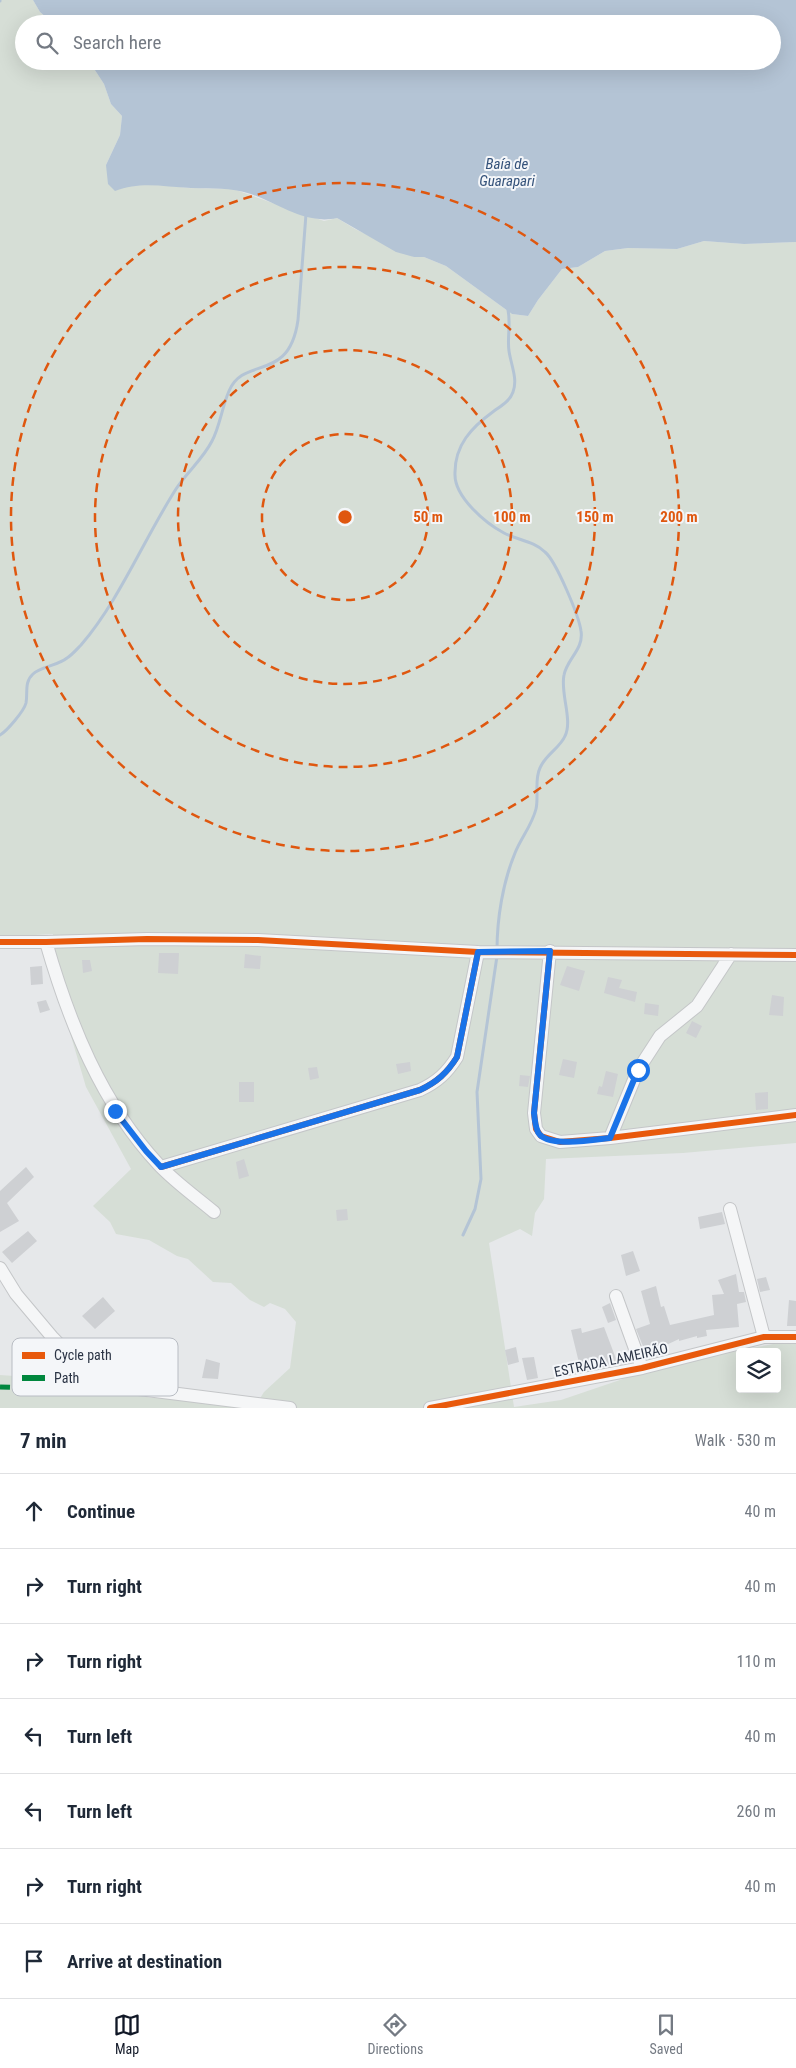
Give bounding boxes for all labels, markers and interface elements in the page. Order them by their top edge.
search box [15,15,781,70]
icon: search [33,29,61,57]
text: Search here [73,31,161,54]
water label: Baía de Guarapari [479,155,535,190]
centre of rings [336,508,354,526]
text: 50 m [413,508,443,526]
text: 100 m [493,508,531,526]
text: 150 m [576,508,614,526]
text: 200 m [660,508,698,526]
route start [627,1059,650,1082]
route end [104,1100,127,1123]
legend [12,1338,178,1396]
street label: ESTRADA LAMEIRÃO [552,1339,669,1380]
text: Cycle path [54,1347,112,1363]
map controls [736,1348,781,1393]
button: layers [736,1348,781,1393]
text: Path [54,1370,79,1386]
text: 7 min [20,1429,67,1453]
text: Walk · 530 m [695,1431,776,1450]
icon: ahead [20,1497,48,1525]
text: Continue [67,1500,135,1523]
text: 40 m [744,1502,776,1521]
icon: right [20,1572,48,1600]
text: Turn right [67,1575,142,1598]
text: 40 m [744,1577,776,1596]
icon: right [20,1647,48,1675]
text: Turn right [67,1650,142,1673]
text: 110 m [737,1652,776,1671]
icon: left [20,1722,48,1750]
text: Turn left [67,1725,132,1748]
text: 40 m [744,1727,776,1746]
icon: left [20,1797,48,1825]
text: Turn left [67,1800,132,1823]
text: 260 m [737,1802,776,1821]
icon: right [20,1872,48,1900]
text: Turn right [67,1875,142,1898]
text: 40 m [744,1877,776,1896]
icon: arrive [20,1947,48,1975]
text: Arrive at destination [67,1950,222,1973]
tab: Map [113,2011,141,2057]
tab: Directions [367,2011,423,2057]
tab: Saved [650,2011,683,2057]

